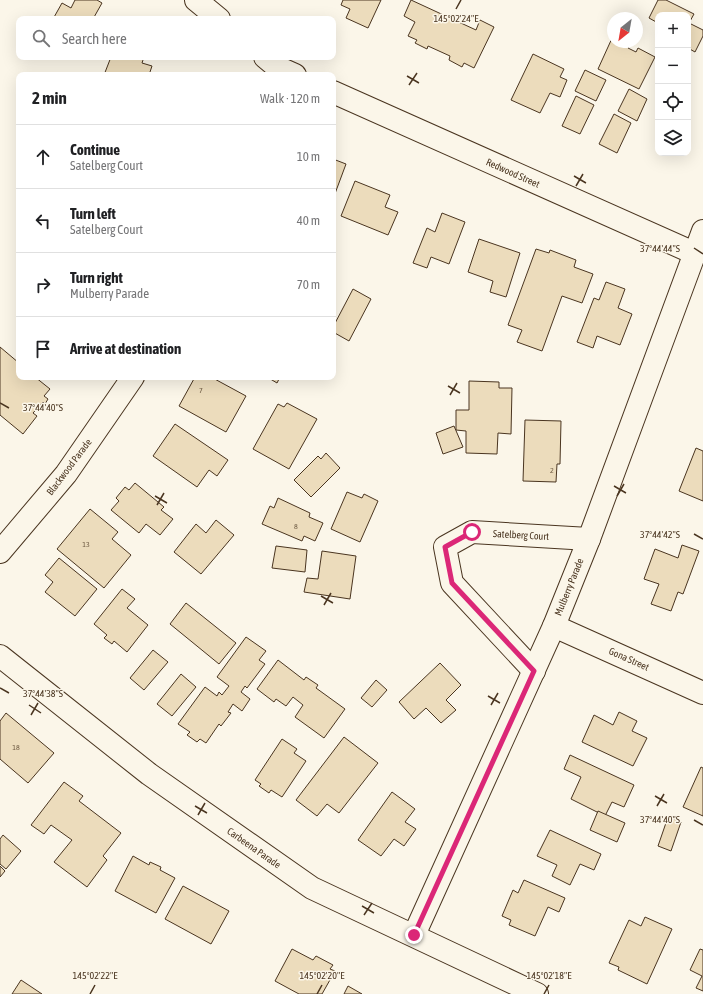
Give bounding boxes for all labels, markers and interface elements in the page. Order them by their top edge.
north arrow [607,12,643,48]
map controls [655,12,691,156]
button: + [655,12,691,48]
text: 145°02'24"E [434,13,479,24]
search box [16,16,336,60]
icon: search [30,27,52,49]
text: Search here [62,30,127,47]
button: − [655,48,691,84]
button: locate [655,84,691,120]
text: 2 min [32,88,67,108]
text: Walk · 120 m [260,91,320,106]
button: layers [655,120,691,156]
text: Continue [70,141,120,158]
icon: ahead [32,146,54,168]
text: 10 m [297,149,320,164]
street label: Redwood Street [484,156,542,190]
text: Satelberg Court [70,158,143,173]
text: Turn left [70,205,116,222]
icon: left [32,210,54,232]
text: 40 m [297,213,320,228]
text: Satelberg Court [70,222,143,237]
text: 37°44'44"S [640,243,680,254]
text: Turn right [70,269,123,286]
icon: right [32,274,54,296]
text: 70 m [297,277,320,292]
text: Mulberry Parade [70,286,149,301]
icon: arrive [32,338,54,360]
text: Arrive at destination [70,340,181,357]
house number: 7 [199,386,203,395]
text: 37°44'40"S [23,402,63,413]
street label: Blackwood Parade [44,436,94,497]
house number: 2 [550,466,554,475]
house number: 8 [294,522,298,531]
route start [463,523,481,541]
street label: Satelberg Court [493,528,549,542]
text: 37°44'42"S [640,529,680,540]
house number: 13 [82,540,90,549]
street label: Mulberry Parade [552,556,586,617]
street label: Gona Street [607,645,651,673]
text: 37°44'38"S [23,688,63,699]
house number: 18 [12,743,20,752]
text: 37°44'40"S [640,814,680,825]
street label: Carbeena Parade [225,825,283,871]
route end [405,926,423,944]
text: 145°02'22"E [73,970,118,981]
text: 145°02'20"E [300,970,345,981]
text: 145°02'18"E [527,970,572,981]

